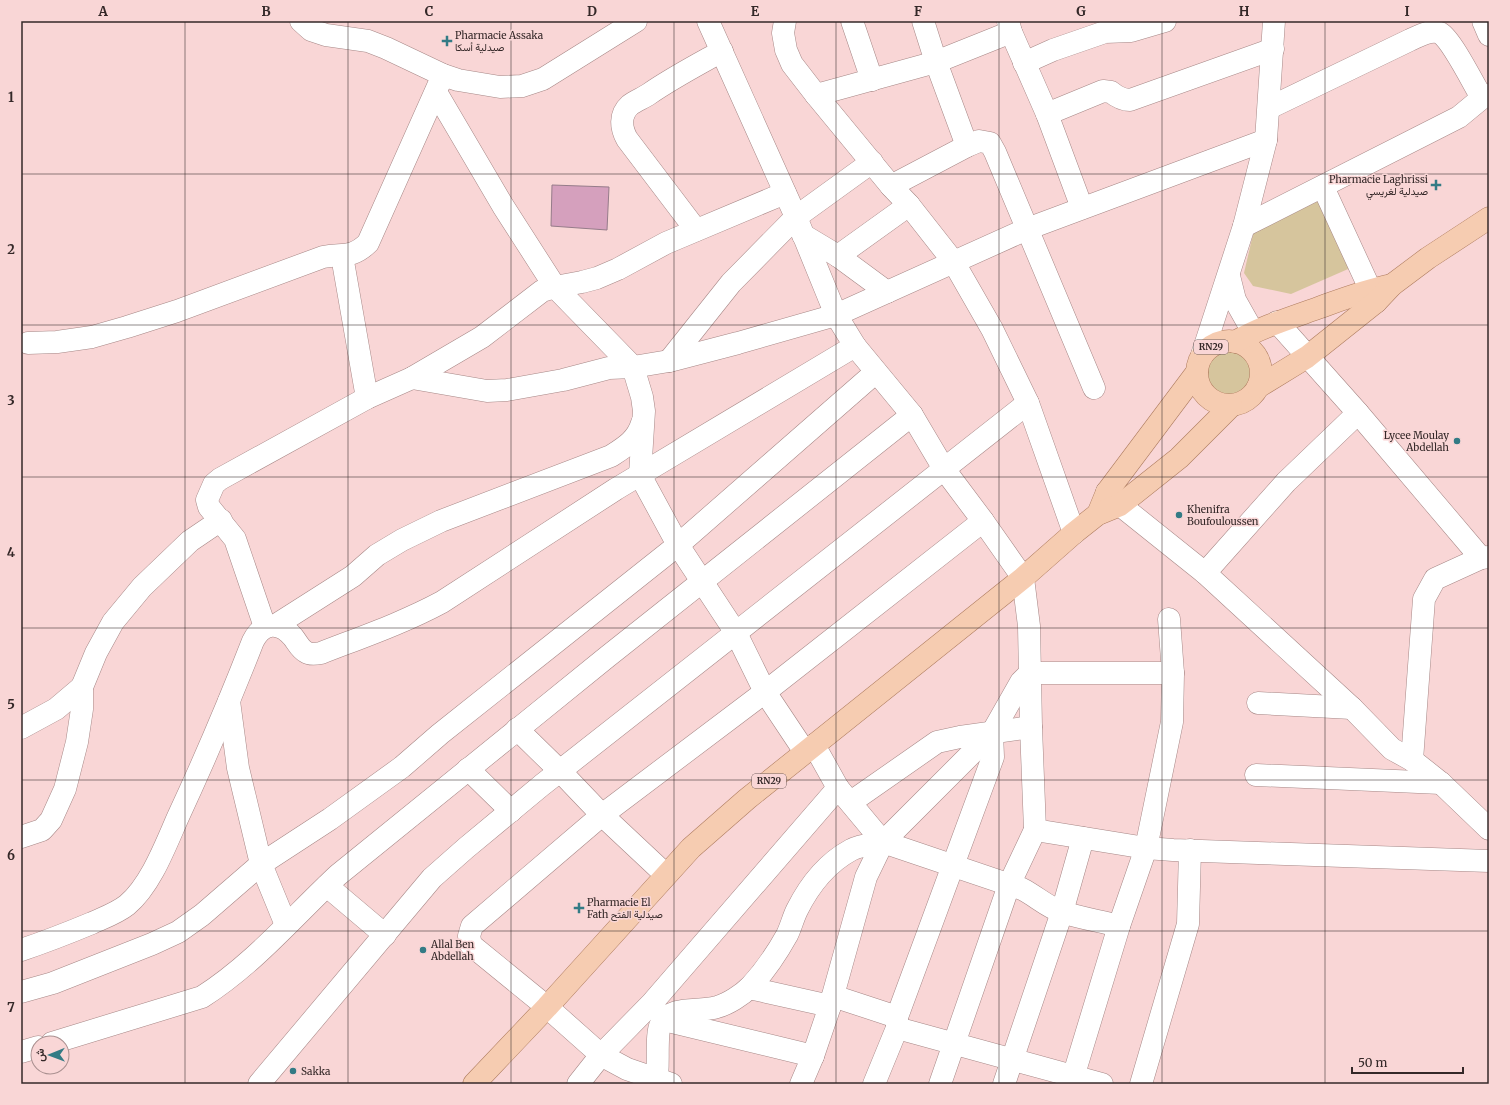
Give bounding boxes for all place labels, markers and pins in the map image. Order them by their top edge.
place label: Pharmacie Assaka صيدلية أسكا [455,29,544,54]
marker: Pharmacie Assaka صيدلية أسكا [442,36,452,46]
place label: Pharmacie Laghrissi صيدلية لغريسي [1329,173,1428,200]
marker: Pharmacie Laghrissi صيدلية لغريسي [1431,180,1441,190]
place label: Lycee Moulay Abdellah [1384,429,1449,454]
marker: Lycee Moulay Abdellah [1452,436,1462,446]
place label: Khenifra Boufouloussen [1187,503,1259,528]
marker: Khenifra Boufouloussen [1174,510,1184,520]
place label: Pharmacie El Fath صيدلية الفتح [587,896,663,921]
marker: Pharmacie El Fath صيدلية الفتح [574,903,584,913]
place label: Allal Ben Abdellah [430,938,474,963]
marker: Allal Ben Abdellah [418,945,428,955]
place label: Sakka [301,1065,331,1078]
marker: Sakka [288,1066,298,1076]

